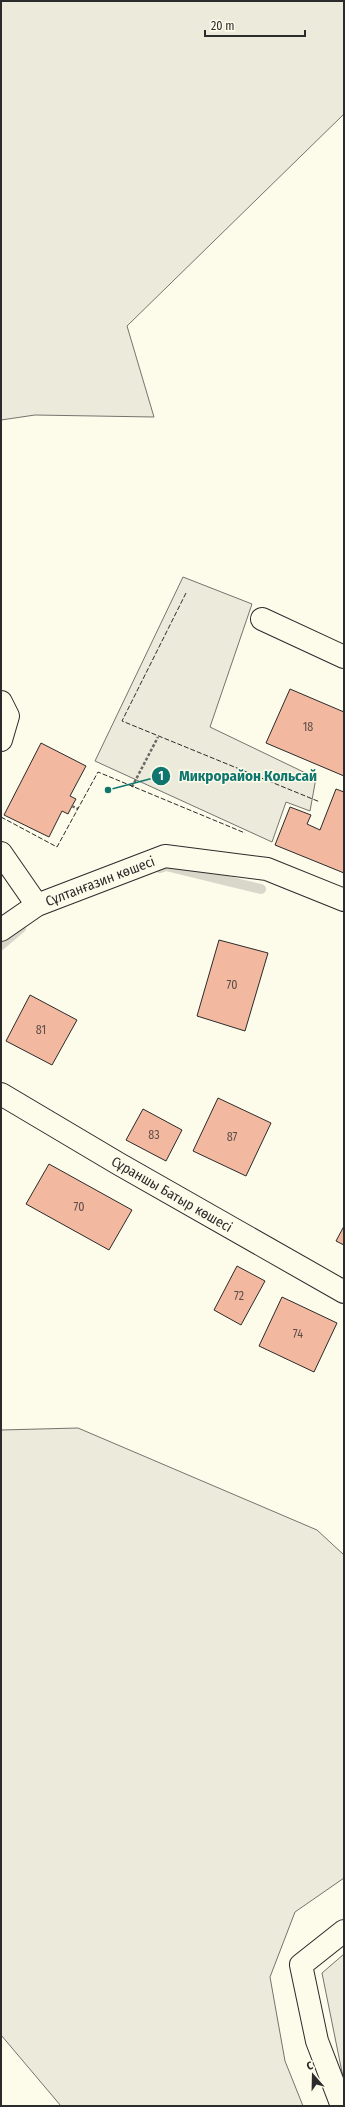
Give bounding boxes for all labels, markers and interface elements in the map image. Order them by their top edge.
scale bar [205,12,305,38]
text: 20 m [211,19,235,33]
house number: 18 [303,720,313,734]
callout: Микрорайон Кольсай [151,763,325,790]
text: Микрорайон Кольсай [179,767,317,785]
text: 1 [158,769,164,783]
street label: Сұлтанғазин көшесі [43,853,157,910]
house number: 70 [227,978,237,992]
house number: 81 [36,1023,46,1037]
house number: 83 [148,1128,160,1142]
house number: 87 [227,1130,237,1144]
street label: Сұраншы Батыр көшесі [108,1153,235,1236]
house number: 70 [74,1200,84,1214]
house number: 72 [234,1289,244,1303]
house number: 74 [293,1327,303,1341]
north arrow [293,2055,333,2095]
text: С [305,2059,315,2073]

